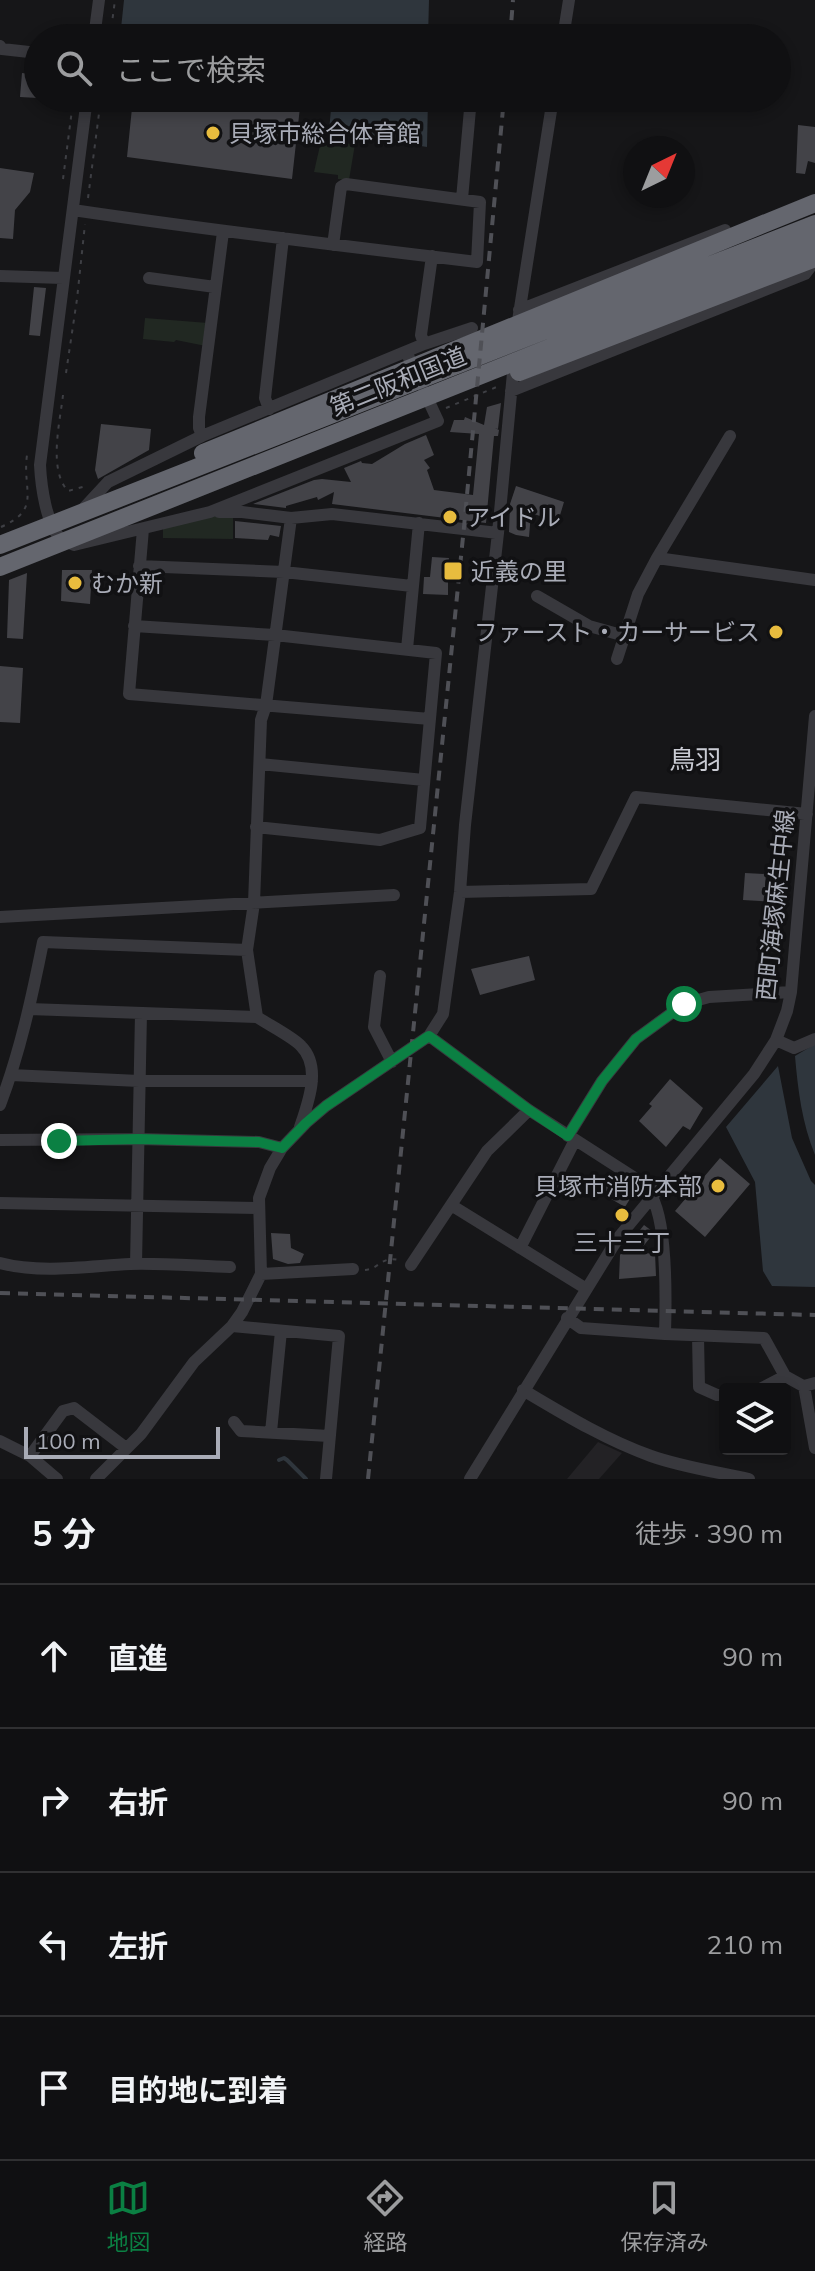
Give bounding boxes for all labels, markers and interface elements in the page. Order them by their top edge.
search box [24,24,791,112]
icon: search [52,46,96,90]
text: ここで検索 [116,51,266,89]
place label: 貝塚市総合体育館 [229,118,421,148]
marker: 貝塚市総合体育館 [204,124,222,142]
north arrow [623,136,695,208]
street label: 第二阪和国道 [326,340,470,422]
place label: アイドル [466,502,561,532]
marker: アイドル [441,508,459,526]
place label: 近義の里 [471,556,567,586]
marker: 近義の里 [442,560,464,582]
place label: むか新 [91,568,163,598]
marker: むか新 [66,574,84,592]
place label: ファースト・カーサービス [474,617,760,647]
marker: ファースト・カーサービス [767,623,785,641]
district label: 鳥羽 [669,743,721,776]
street label: 西町海塚麻生中線 [750,808,800,1002]
route start [666,986,702,1022]
route end [41,1123,77,1159]
place label: 貝塚市消防本部 [534,1171,702,1201]
marker: 貝塚市消防本部 [709,1177,727,1195]
marker: 三十三丁 [613,1206,631,1224]
place label: 三十三丁 [574,1227,670,1257]
map controls [719,1383,791,1455]
button: layers [719,1383,791,1455]
scale bar [24,1423,220,1459]
text: 100 m [36,1427,101,1455]
text: 5 分 [32,1512,96,1555]
text: 徒歩 · 390 m [635,1517,783,1550]
icon: ahead [32,1634,76,1678]
text: 直進 [108,1639,168,1677]
text: 90 m [722,1640,783,1673]
icon: right [32,1778,76,1822]
text: 右折 [108,1783,168,1821]
text: 90 m [722,1784,783,1817]
icon: left [32,1922,76,1966]
text: 左折 [108,1927,168,1965]
text: 210 m [707,1928,783,1961]
icon: arrive [32,2066,76,2110]
text: 目的地に到着 [108,2071,288,2109]
tab: 地図 [106,2176,151,2256]
tab: 経路 [363,2176,408,2256]
tab: 保存済み [620,2176,709,2256]

